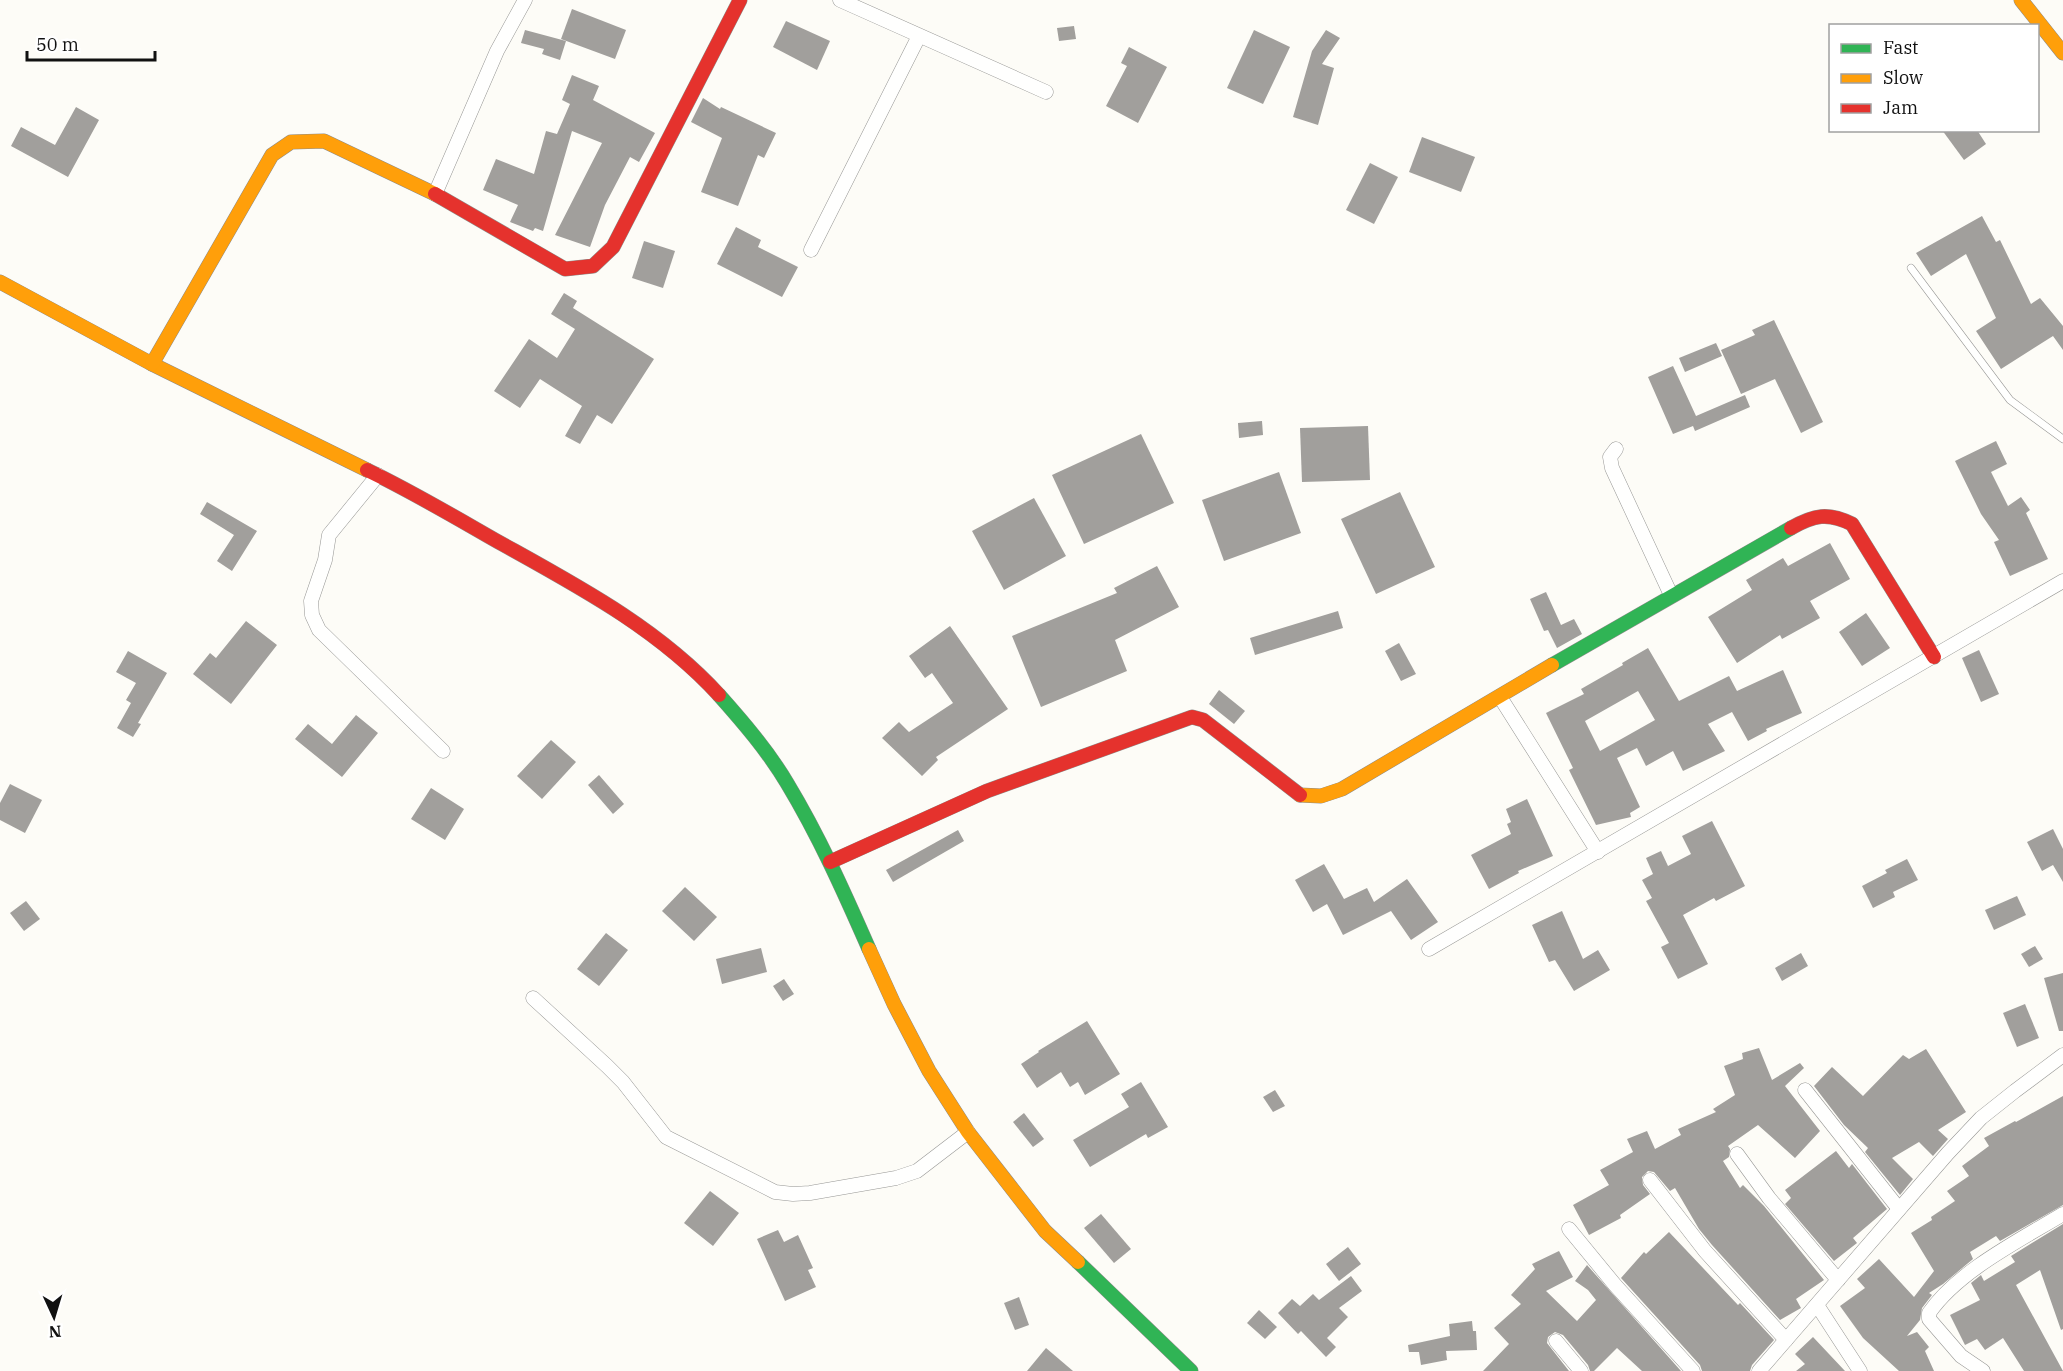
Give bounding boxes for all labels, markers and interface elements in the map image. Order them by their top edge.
scale bar [27,24,154,62]
legend [1829,24,2039,132]
text: 50 m [36,33,79,56]
text: Fast [1883,36,1918,59]
text: Slow [1883,66,1923,89]
text: Jam [1883,96,1918,119]
north arrow [24,1287,84,1347]
text: N [48,1322,62,1342]

